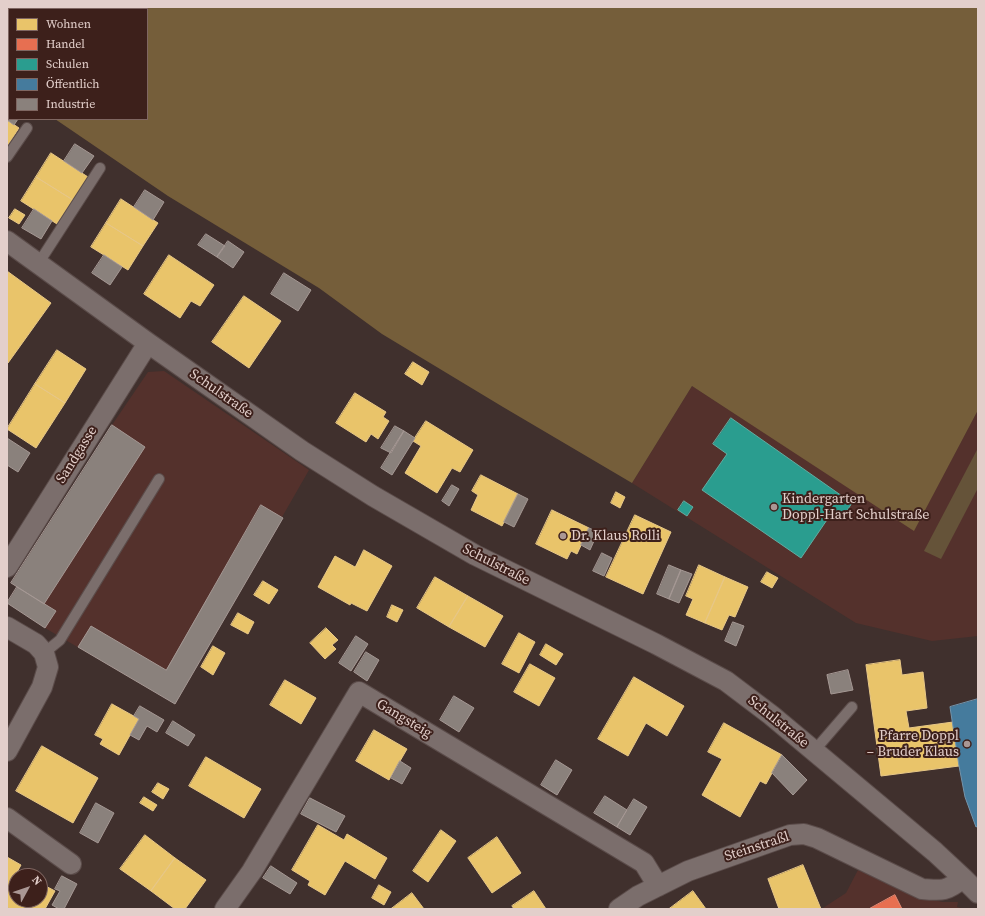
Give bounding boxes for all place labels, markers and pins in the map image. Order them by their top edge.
place label: Kindergarten Doppl-Hart Schulstraße [782,491,929,524]
marker: Kindergarten Doppl-Hart Schulstraße [769,502,779,512]
place label: Dr. Klaus Rolli [571,528,660,544]
marker: Dr. Klaus Rolli [558,531,568,541]
place label: Pfarre Doppl – Bruder Klaus [867,728,959,760]
marker: Pfarre Doppl – Bruder Klaus [962,739,972,749]

